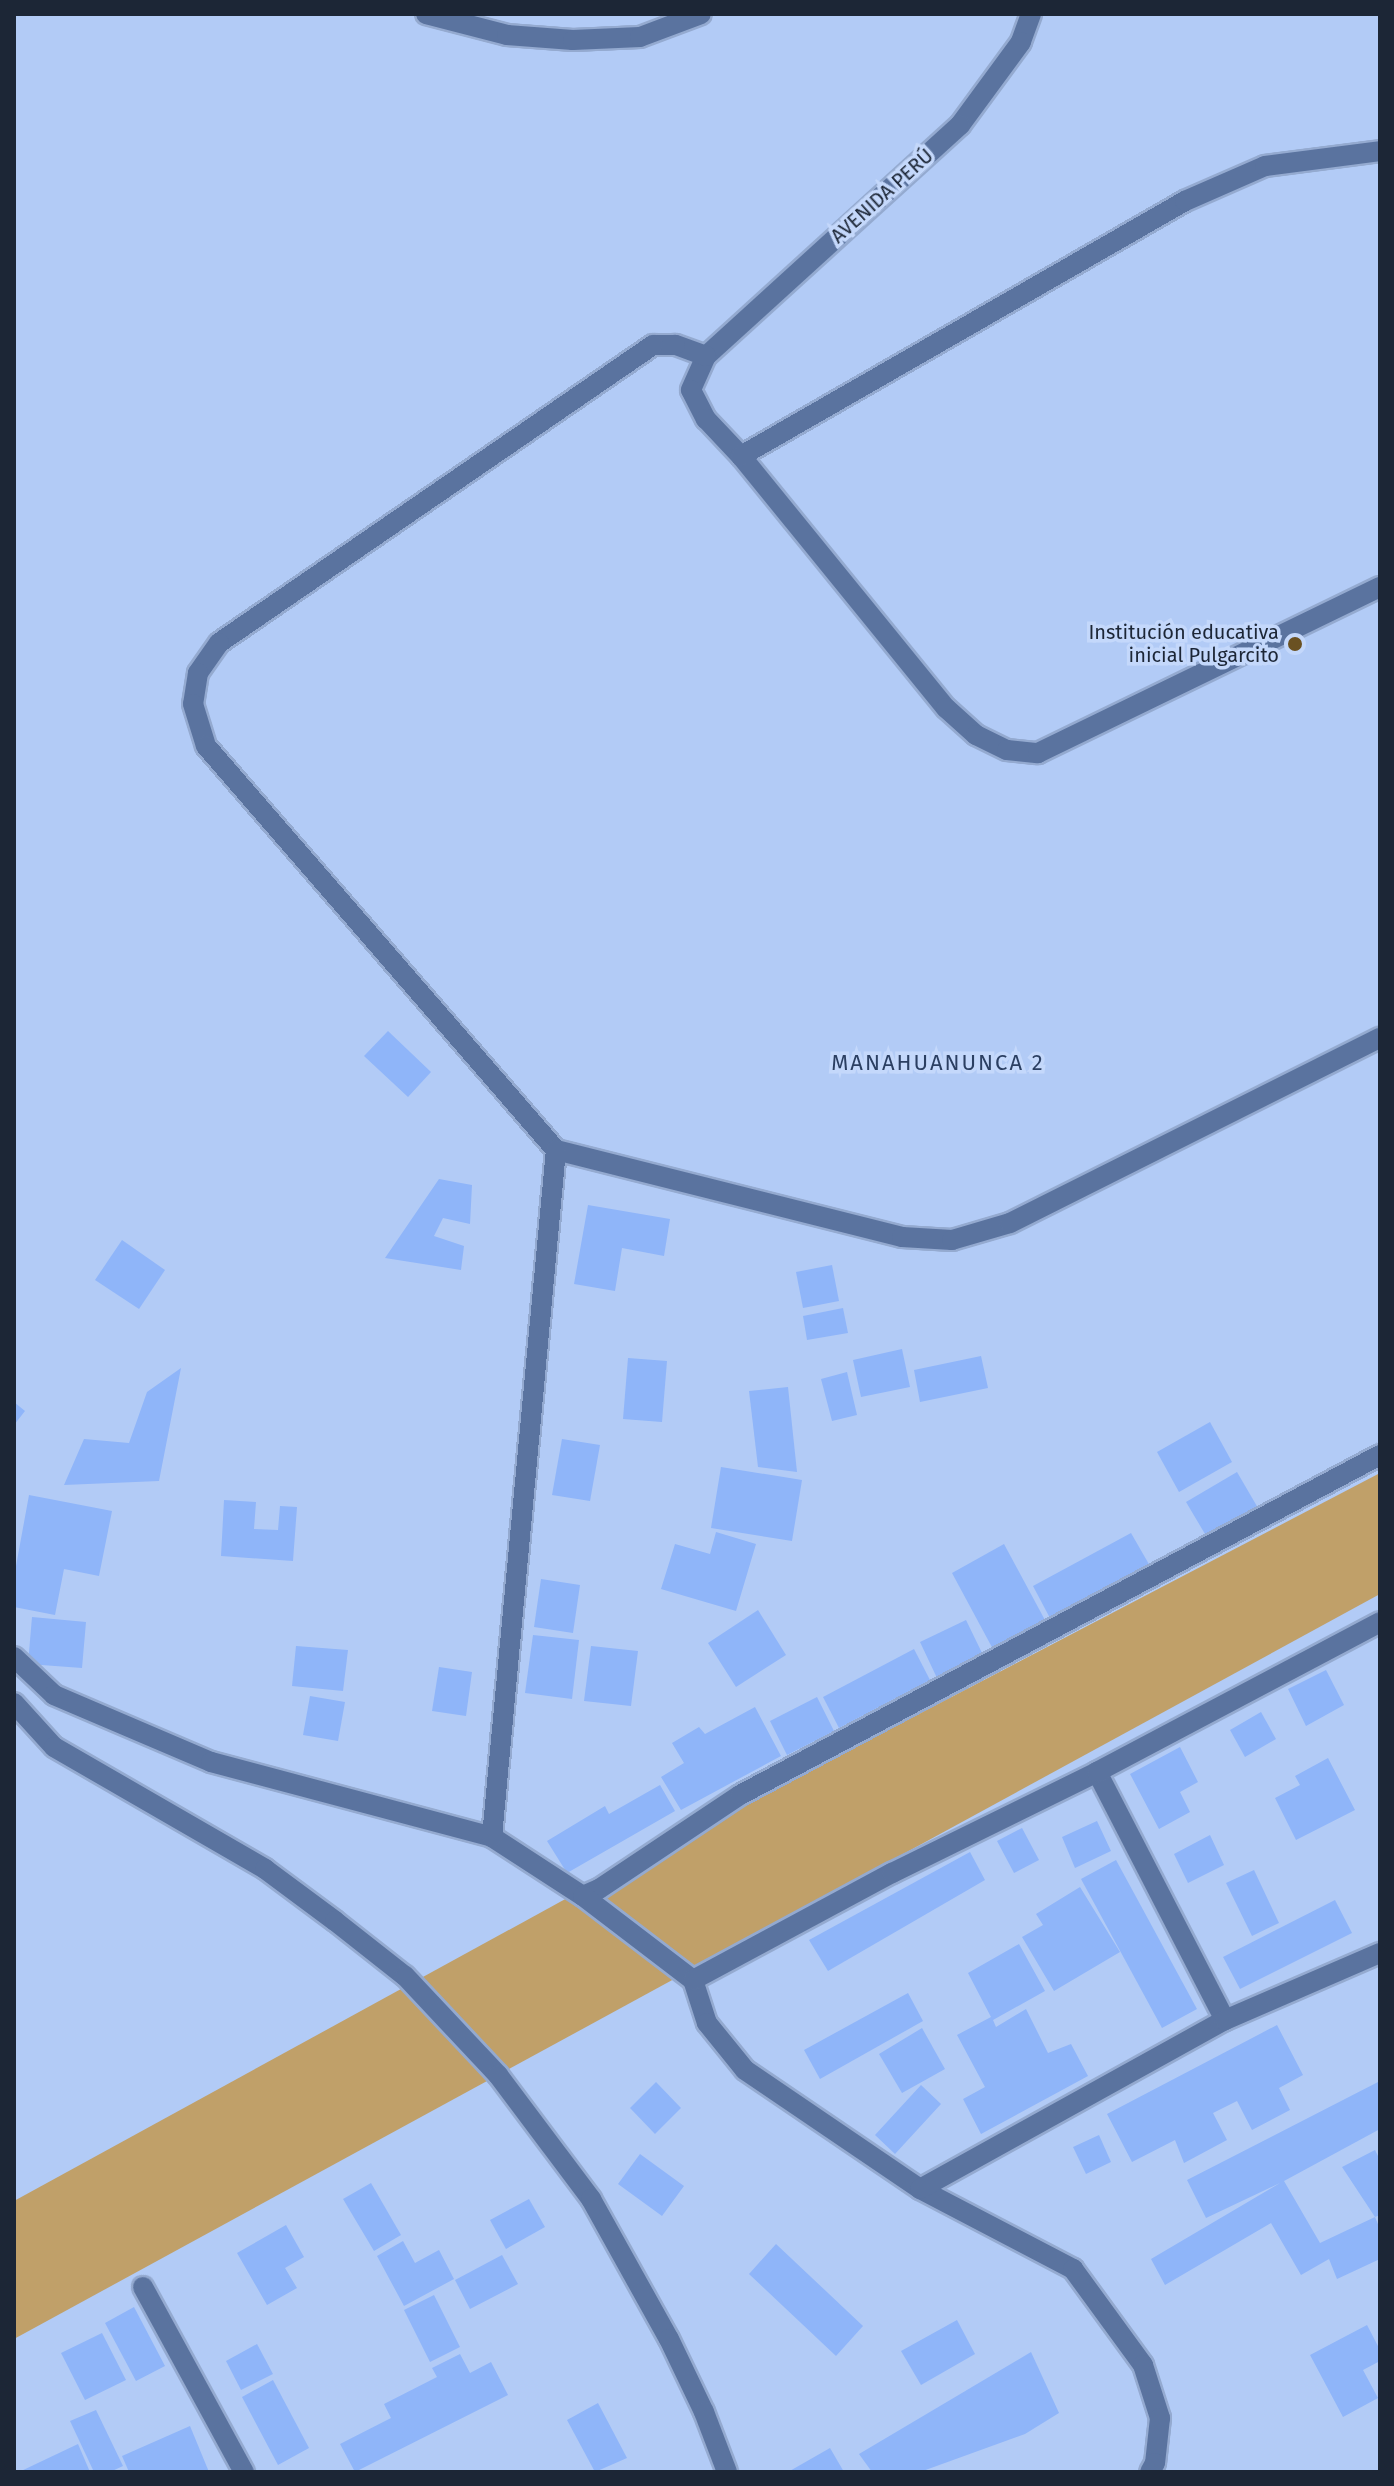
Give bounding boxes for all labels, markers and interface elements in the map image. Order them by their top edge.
street label: AVENIDA PERÚ [826,144,938,248]
place label: Institución educativa inicial Pulgarcito [1088,620,1279,667]
marker: Institución educativa inicial Pulgarcito [1286,635,1304,653]
district label: MANAHUANUNCA 2 [831,1050,1045,1076]

